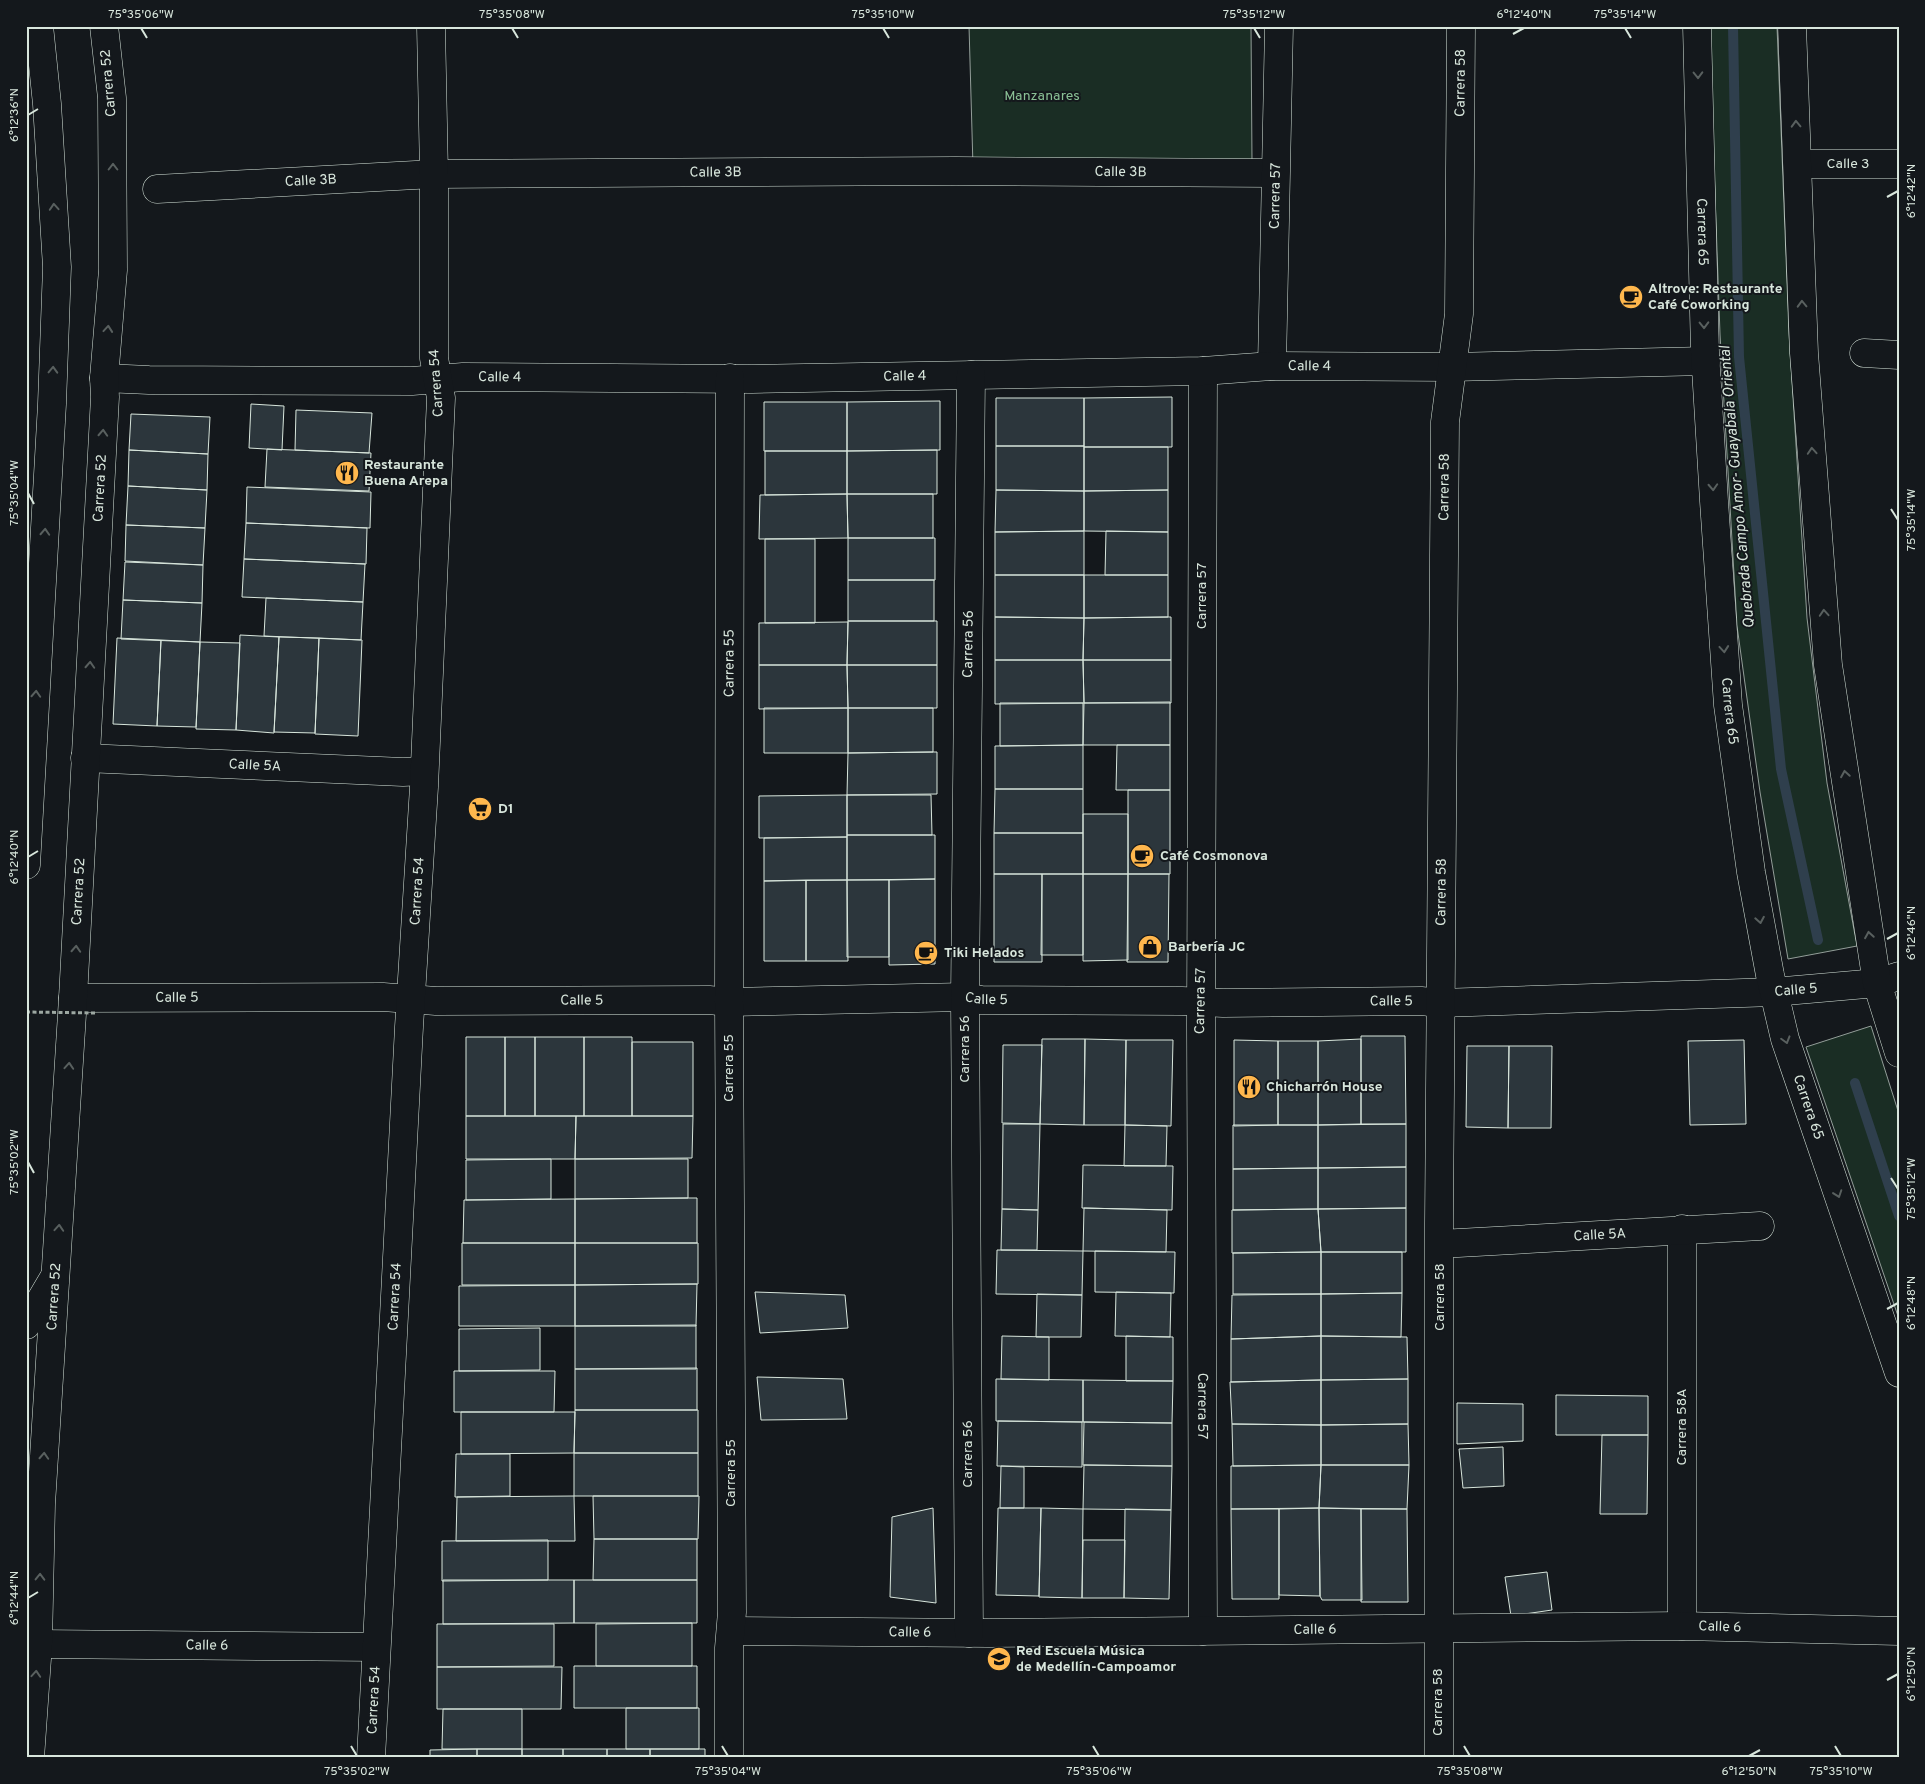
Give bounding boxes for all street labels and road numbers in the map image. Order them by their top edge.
street label: Carrera 52 [98,49,120,117]
street label: Carrera 58 [1452,49,1469,117]
street label: Calle 3 [1826,156,1870,173]
street label: Calle 3B [1094,163,1147,181]
street label: Carrera 57 [1266,163,1285,229]
street label: Calle 3B [689,164,742,181]
street label: Calle 3B [284,171,337,191]
street label: Carrera 65 [1693,198,1711,266]
street label: Carrera 54 [426,348,448,418]
street label: Calle 4 [1288,358,1331,375]
street label: Calle 4 [883,367,927,385]
street label: Calle 4 [478,369,522,386]
street label: Carrera 58 [1436,453,1453,521]
street label: Carrera 52 [90,454,110,522]
street label: Carrera 57 [1194,563,1211,629]
street label: Carrera 56 [960,610,977,678]
street label: Carrera 55 [721,629,738,697]
street label: Carrera 65 [1718,677,1742,746]
street label: Calle 5A [228,756,281,775]
street label: Carrera 52 [68,857,89,926]
street label: Carrera 54 [407,857,428,926]
street label: Carrera 58 [1433,858,1450,926]
street label: Carrera 57 [1192,968,1210,1034]
street label: Calle 5 [1774,980,1818,1000]
street label: Calle 5 [155,989,199,1006]
street label: Calle 5 [963,989,1008,1009]
street label: Calle 5 [560,992,604,1009]
street label: Calle 5 [1370,993,1413,1010]
street label: Carrera 56 [957,1015,974,1083]
street label: Carrera 55 [721,1034,738,1102]
street label: Carrera 65 [1789,1072,1827,1142]
street label: Calle 5A [1573,1225,1626,1245]
street label: Carrera 52 [43,1262,65,1331]
street label: Carrera 54 [385,1262,405,1331]
street label: Carrera 58 [1432,1263,1449,1331]
street label: Carrera 57 [1194,1373,1211,1439]
street label: Carrera 58A [1674,1388,1691,1466]
street label: Carrera 56 [960,1420,977,1488]
street label: Carrera 55 [723,1439,740,1507]
street label: Calle 6 [1698,1618,1742,1636]
street label: Calle 6 [1293,1621,1337,1638]
street label: Calle 6 [888,1624,932,1641]
street label: Calle 6 [185,1637,229,1654]
street label: Carrera 54 [364,1666,384,1735]
street label: Carrera 58 [1430,1668,1447,1736]

